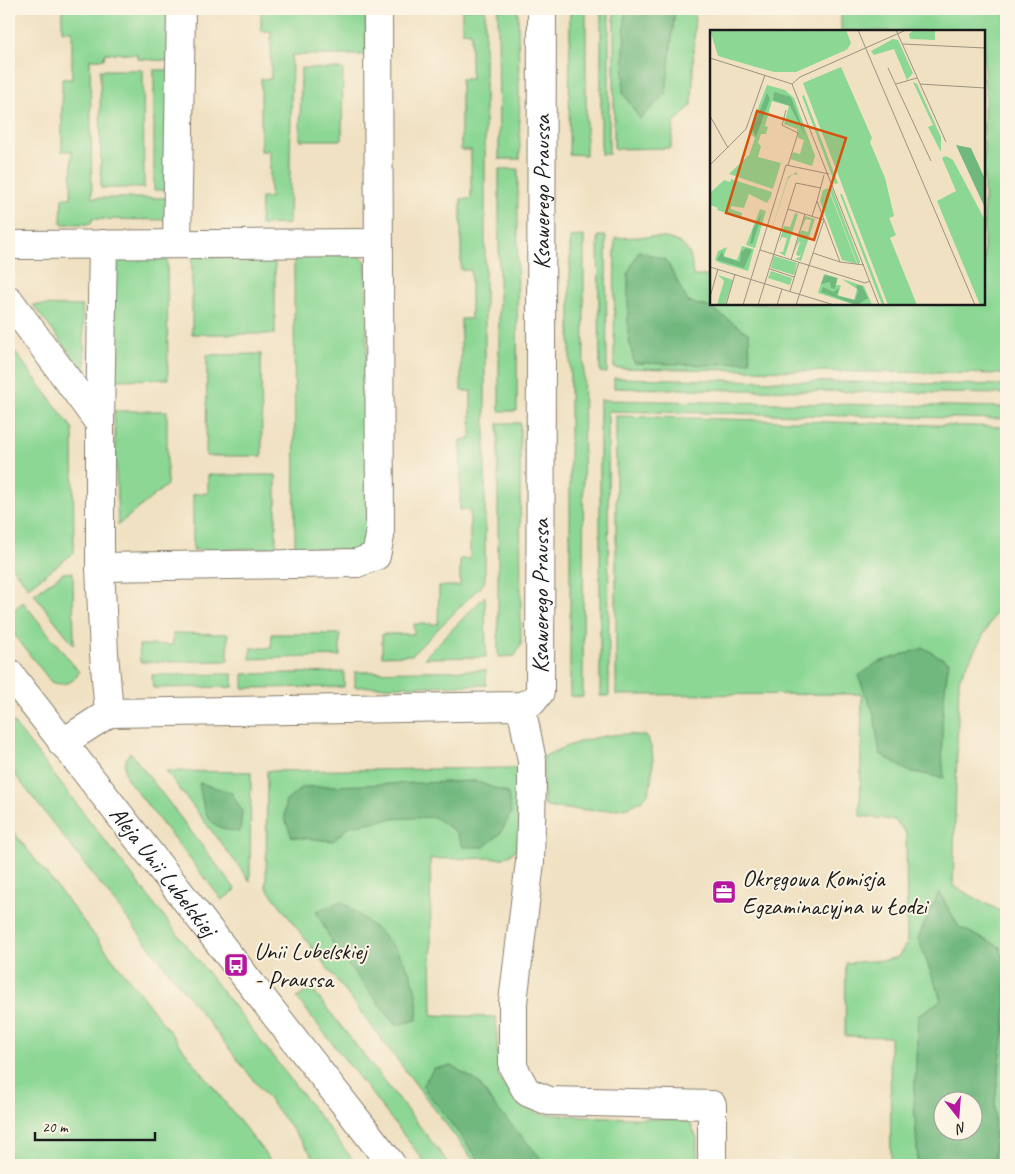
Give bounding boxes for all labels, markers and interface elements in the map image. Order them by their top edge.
inset map [710,30,985,305]
street label: Ksawerego Praussa [526,113,557,269]
street label: Ksawerego Praussa [525,517,556,673]
street label: Aleja Unii Lubelskiej [103,800,225,945]
place label: Okręgowa Komisja Egzaminacyjna w Łodzi [742,863,929,921]
office icon: Okręgowa Komisja Egzaminacyjna w Łodzi [711,879,737,905]
place label: Unii Lubelskiej - Praussa [254,936,370,994]
bus stop icon: Unii Lubelskiej - Praussa [223,952,249,978]
north arrow [932,1092,982,1142]
scale bar [35,1109,155,1141]
text: 20 m [42,1118,69,1137]
text: N [953,1119,968,1138]

